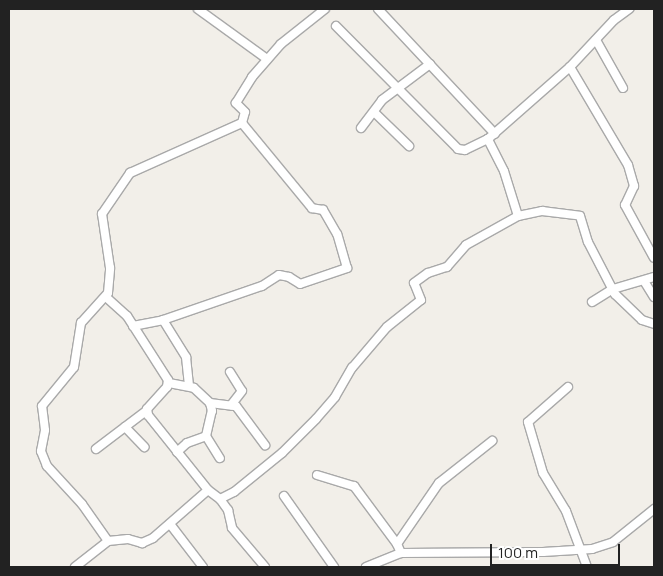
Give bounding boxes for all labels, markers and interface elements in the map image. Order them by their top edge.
scale bar [493,534,623,566]
text: 100 m [498,542,538,563]

